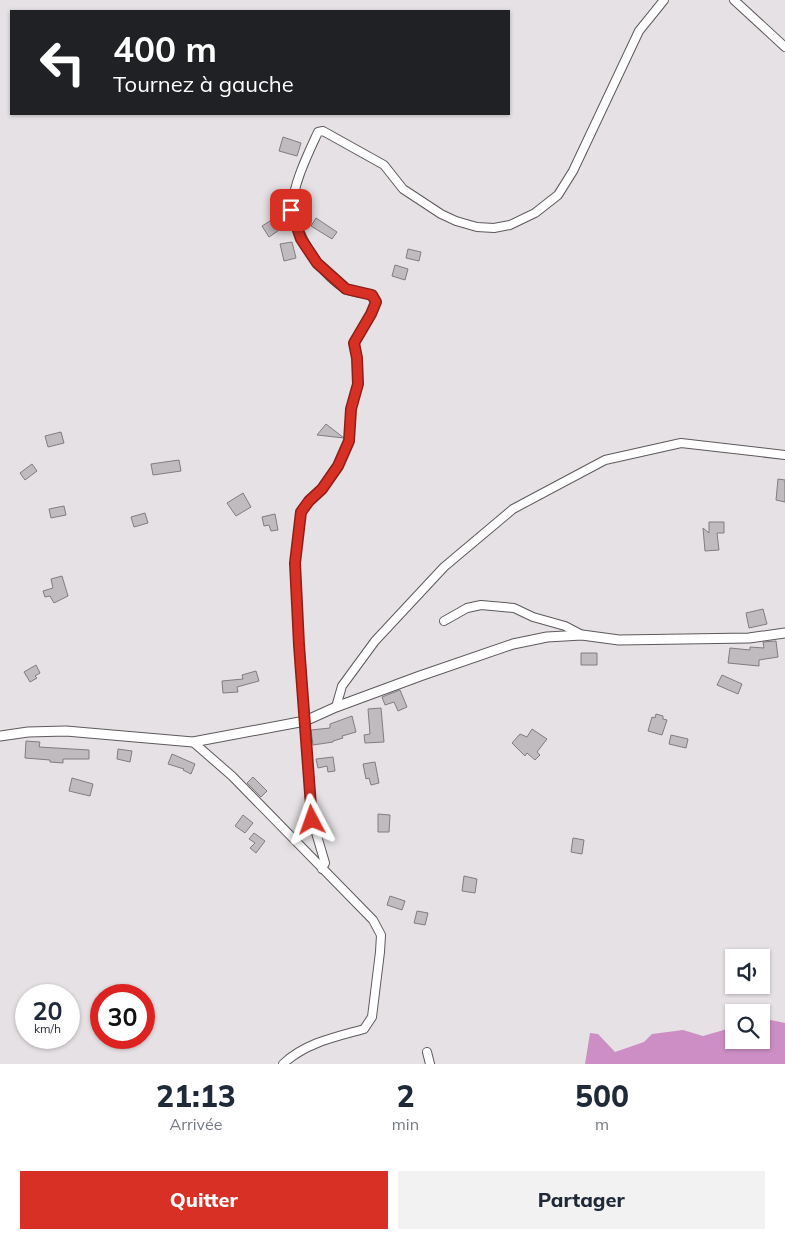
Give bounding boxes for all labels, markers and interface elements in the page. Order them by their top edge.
text: 400 m [113,27,217,71]
icon: left [30,30,95,95]
text: Tournez à gauche [113,70,294,98]
pin [270,189,312,231]
icon: arrive [277,196,305,224]
position arrow [285,793,337,845]
map controls [725,949,770,1049]
button: sound [725,949,770,994]
speed limit sign: 30 [90,984,155,1049]
text: 20 [32,995,63,1026]
button: search [725,1004,770,1049]
text: km/h [34,1021,61,1036]
text: 21:13 [156,1077,236,1115]
text: 2 [396,1077,414,1115]
text: 500 [575,1077,629,1115]
text: Arrivée [169,1114,222,1134]
text: min [392,1114,419,1134]
text: m [595,1114,609,1134]
button: Quitter [20,1171,388,1229]
button: Partager [398,1171,765,1229]

